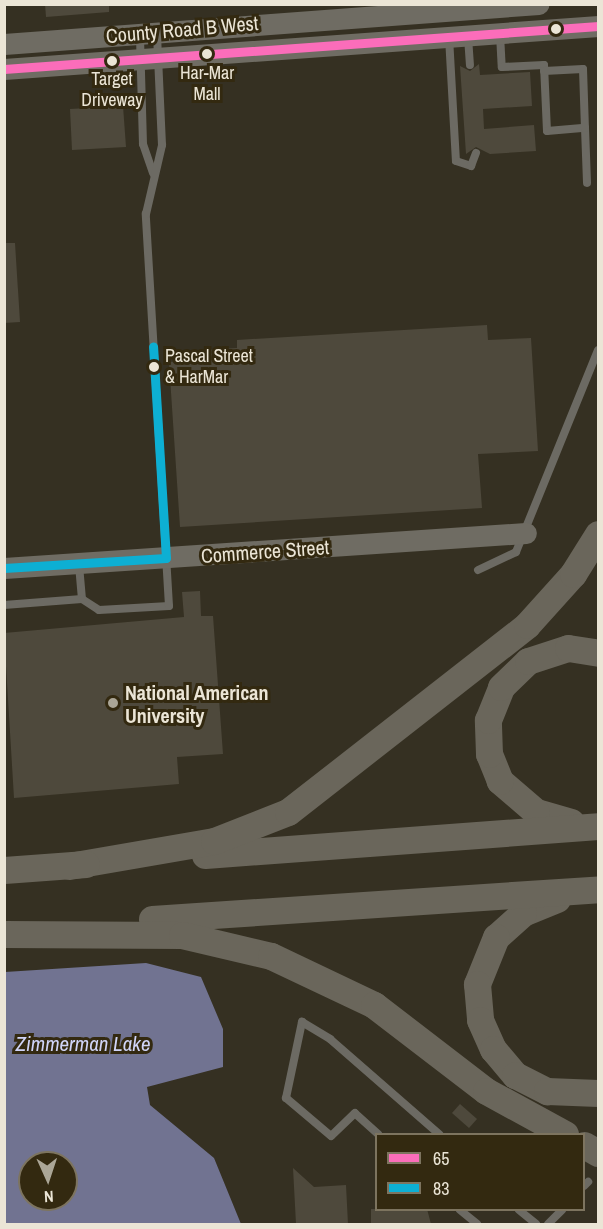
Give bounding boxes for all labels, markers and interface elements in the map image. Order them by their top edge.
street label: County Road B West [105,10,259,48]
unlabelled marker [550,23,562,35]
marker: Har-Mar Mall [201,48,213,60]
marker: Target Driveway [106,55,118,67]
place label: Har-Mar Mall [180,63,234,106]
place label: Target Driveway [81,69,143,112]
place label: Pascal Street & HarMar [165,346,253,388]
marker: Pascal Street & HarMar [148,361,160,373]
street label: Commerce Street [200,535,330,567]
place label: National American University [125,680,269,727]
marker: National American University [106,696,120,710]
water label: Zimmerman Lake [16,1031,150,1057]
legend [375,1133,585,1211]
text: 65 [433,1146,449,1171]
north arrow [18,1151,78,1211]
text: 83 [433,1176,449,1201]
text: N [44,1186,54,1208]

